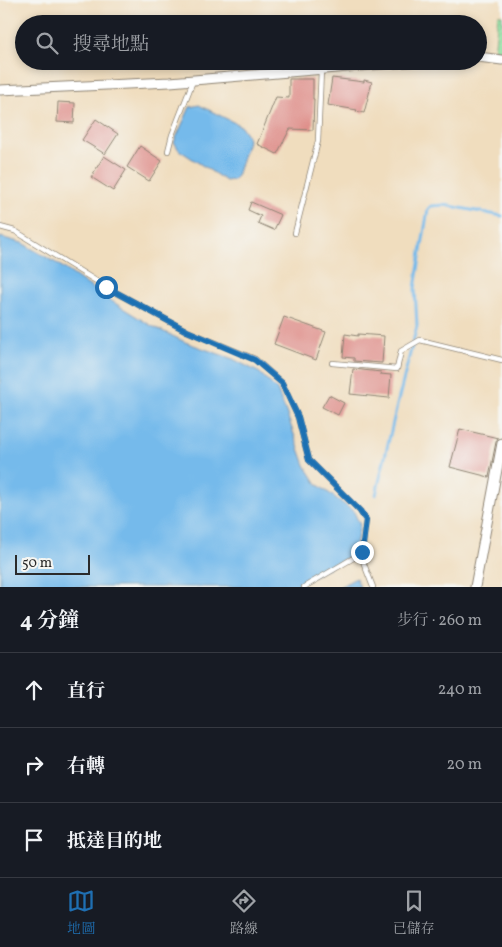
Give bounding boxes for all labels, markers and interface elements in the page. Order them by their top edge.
search box [15,15,487,70]
icon: search [33,29,61,57]
text: 搜尋地點 [73,32,149,58]
route start [95,276,118,299]
route end [351,541,374,564]
scale bar [15,552,90,575]
text: 50 m [22,554,52,573]
text: 4 分鐘 [20,607,79,636]
text: 步行 · 260 m [397,610,482,632]
icon: ahead [20,676,48,704]
text: 直行 [67,679,105,705]
text: 240 m [438,679,482,701]
icon: right [20,751,48,779]
text: 右轉 [67,754,105,780]
text: 20 m [447,754,482,776]
icon: arrive [20,826,48,854]
text: 抵達目的地 [67,829,162,855]
tab: 地圖 [67,887,95,939]
tab: 路線 [230,887,258,939]
tab: 已儲存 [393,887,435,939]

